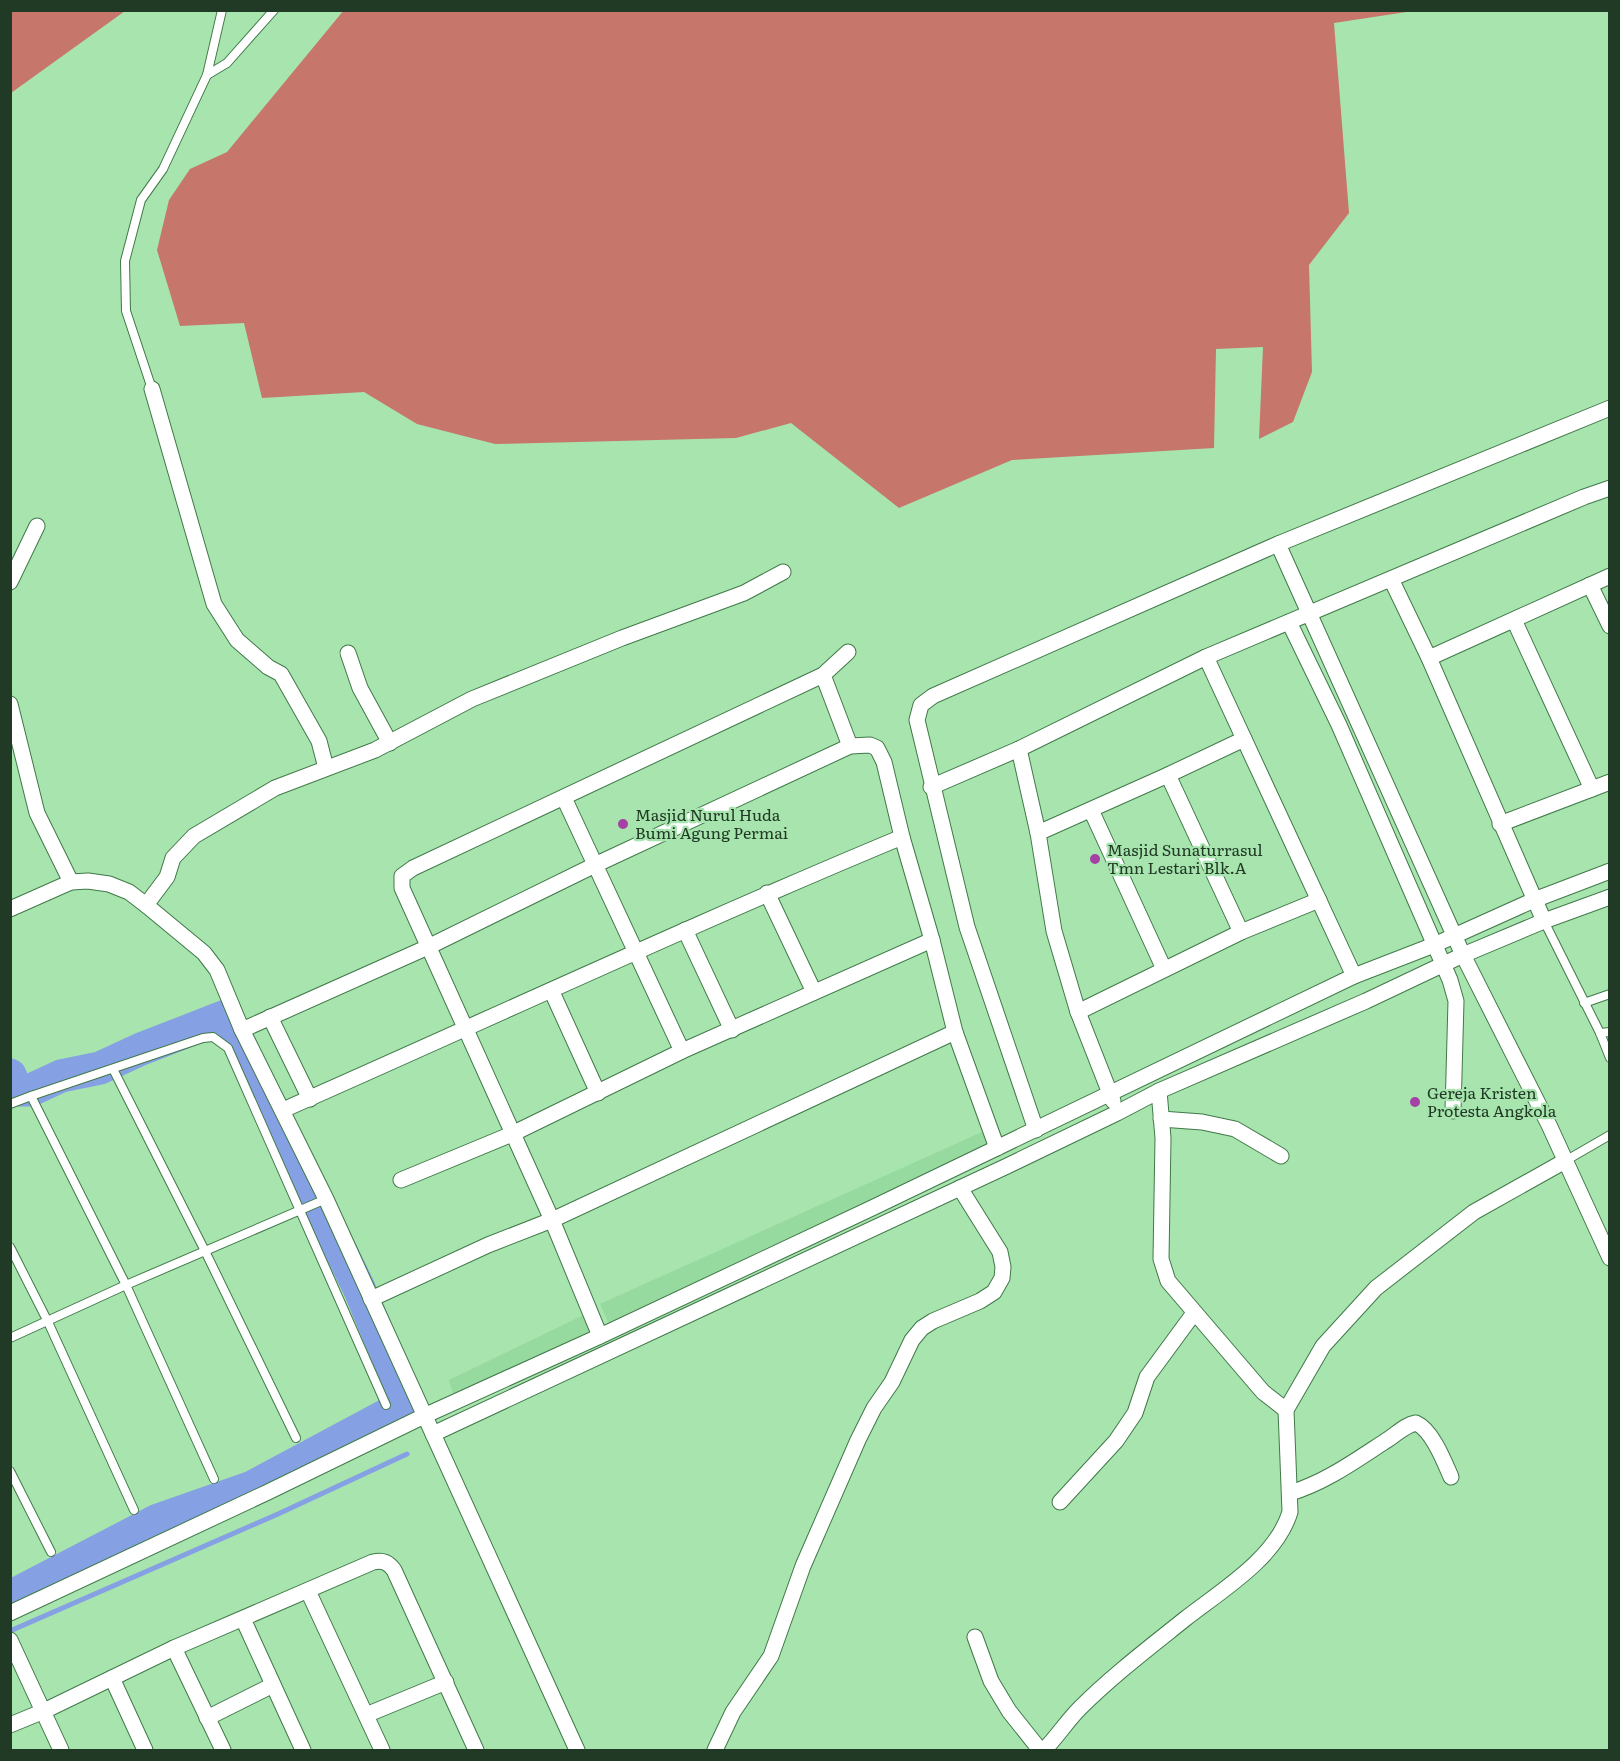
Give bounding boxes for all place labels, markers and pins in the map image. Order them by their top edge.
place label: Masjid Nurul Huda Bumi Agung Permai [635,802,788,844]
marker: Masjid Nurul Huda Bumi Agung Permai [616,817,630,831]
place label: Masjid Sunaturrasul Tmn Lestari Blk.A [1107,837,1263,879]
marker: Masjid Sunaturrasul Tmn Lestari Blk.A [1088,852,1102,866]
place label: Gereja Kristen Protesta Angkola [1427,1080,1557,1122]
marker: Gereja Kristen Protesta Angkola [1408,1095,1422,1109]

